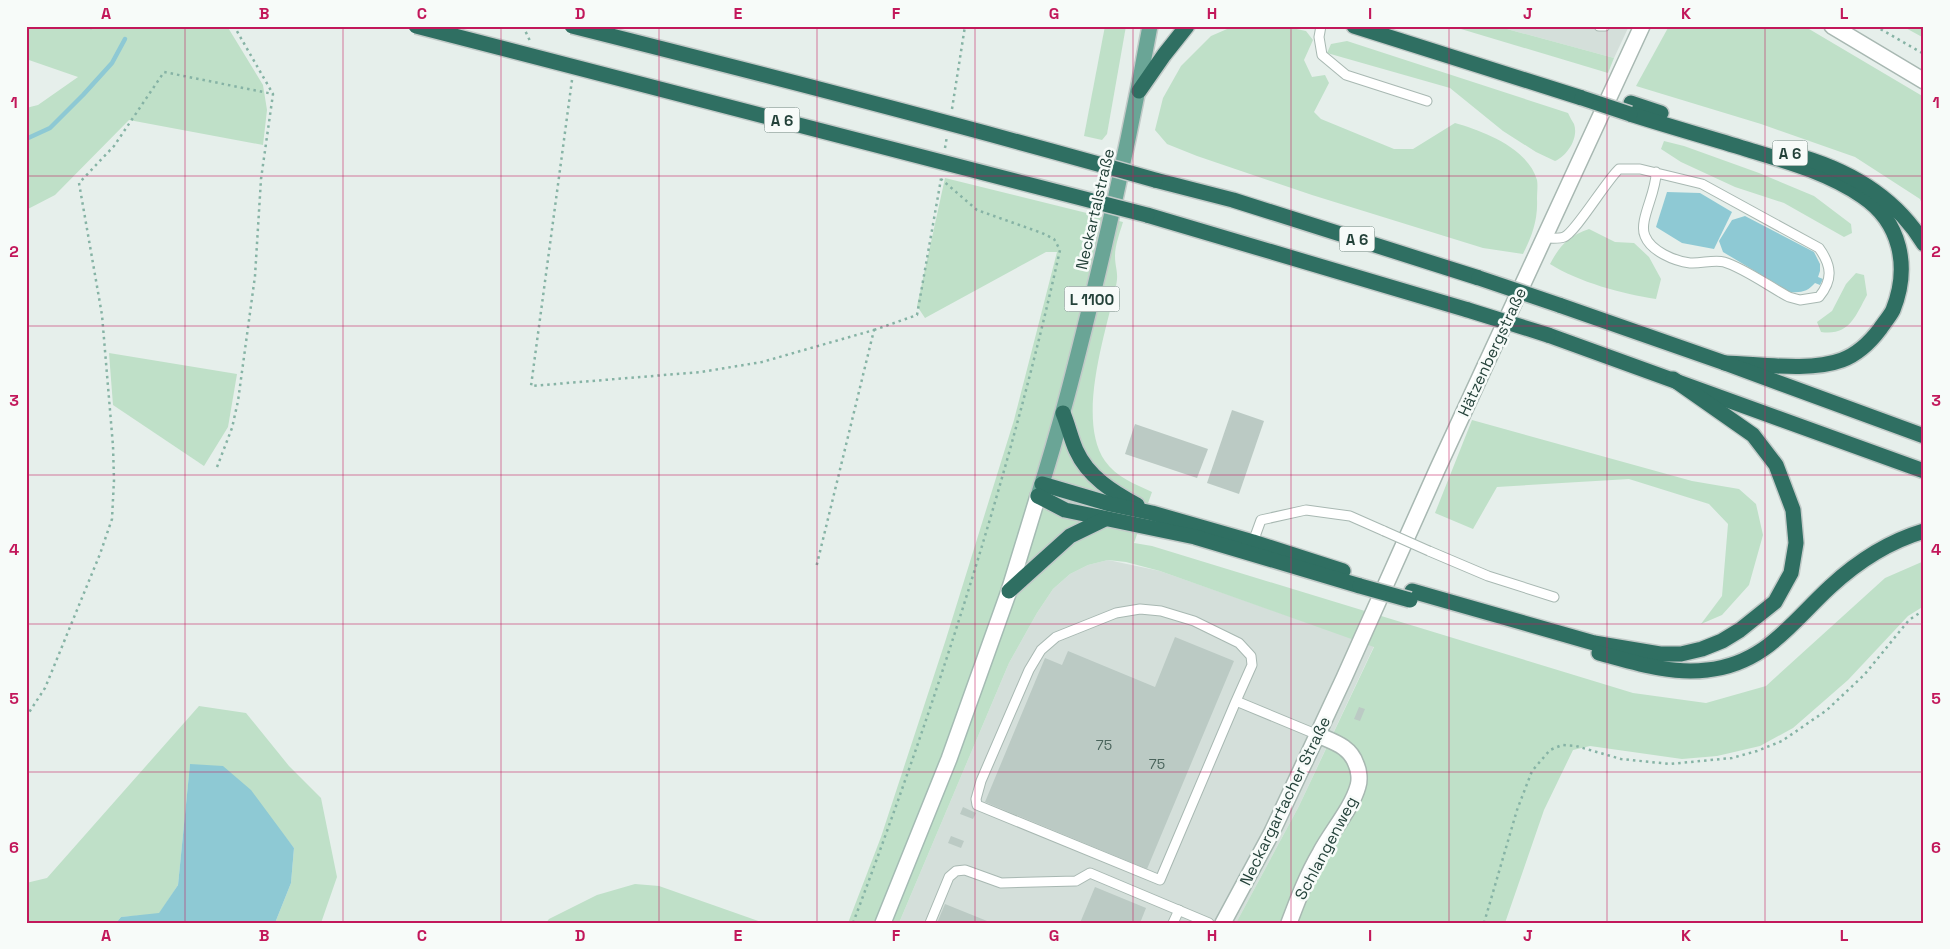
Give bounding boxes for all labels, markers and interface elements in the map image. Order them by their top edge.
text: A [101,3,111,24]
text: B [259,3,269,24]
text: C [417,3,427,24]
text: D [575,3,585,24]
text: E [734,3,743,24]
text: F [892,3,901,24]
text: G [1049,3,1059,24]
text: H [1207,3,1217,24]
text: I [1368,3,1372,24]
text: J [1523,3,1533,24]
text: K [1681,3,1691,24]
text: L [1840,3,1849,24]
text: 1 [10,92,18,113]
text: 1 [1932,92,1940,113]
road number: A 6 [764,108,800,132]
road number: A 6 [1772,140,1808,166]
street label: Neckartalstraße [1071,146,1119,272]
road number: A 6 [1340,226,1374,252]
text: 2 [9,241,19,262]
text: 2 [1931,241,1941,262]
street label: Hätzenbergstraße [1453,284,1531,420]
road number: L 1100 [1064,286,1120,312]
text: 3 [9,390,19,411]
text: 3 [1931,390,1941,411]
text: 4 [9,539,19,560]
text: 4 [1931,539,1941,560]
text: 5 [9,688,19,709]
text: 5 [1931,688,1941,709]
street label: Neckargartacher Straße [1235,713,1335,889]
house number: 75 [1096,736,1112,754]
house number: 75 [1149,755,1165,773]
street label: Schlangenweg [1290,793,1362,903]
text: 6 [9,837,19,858]
text: 6 [1931,837,1941,858]
text: A [101,925,111,946]
text: B [259,925,269,946]
text: C [417,925,427,946]
text: D [575,925,585,946]
text: E [734,925,743,946]
text: F [892,925,901,946]
text: G [1049,925,1059,946]
text: H [1207,925,1217,946]
text: I [1368,925,1372,946]
text: J [1523,925,1533,946]
text: K [1681,925,1691,946]
text: L [1840,925,1849,946]

